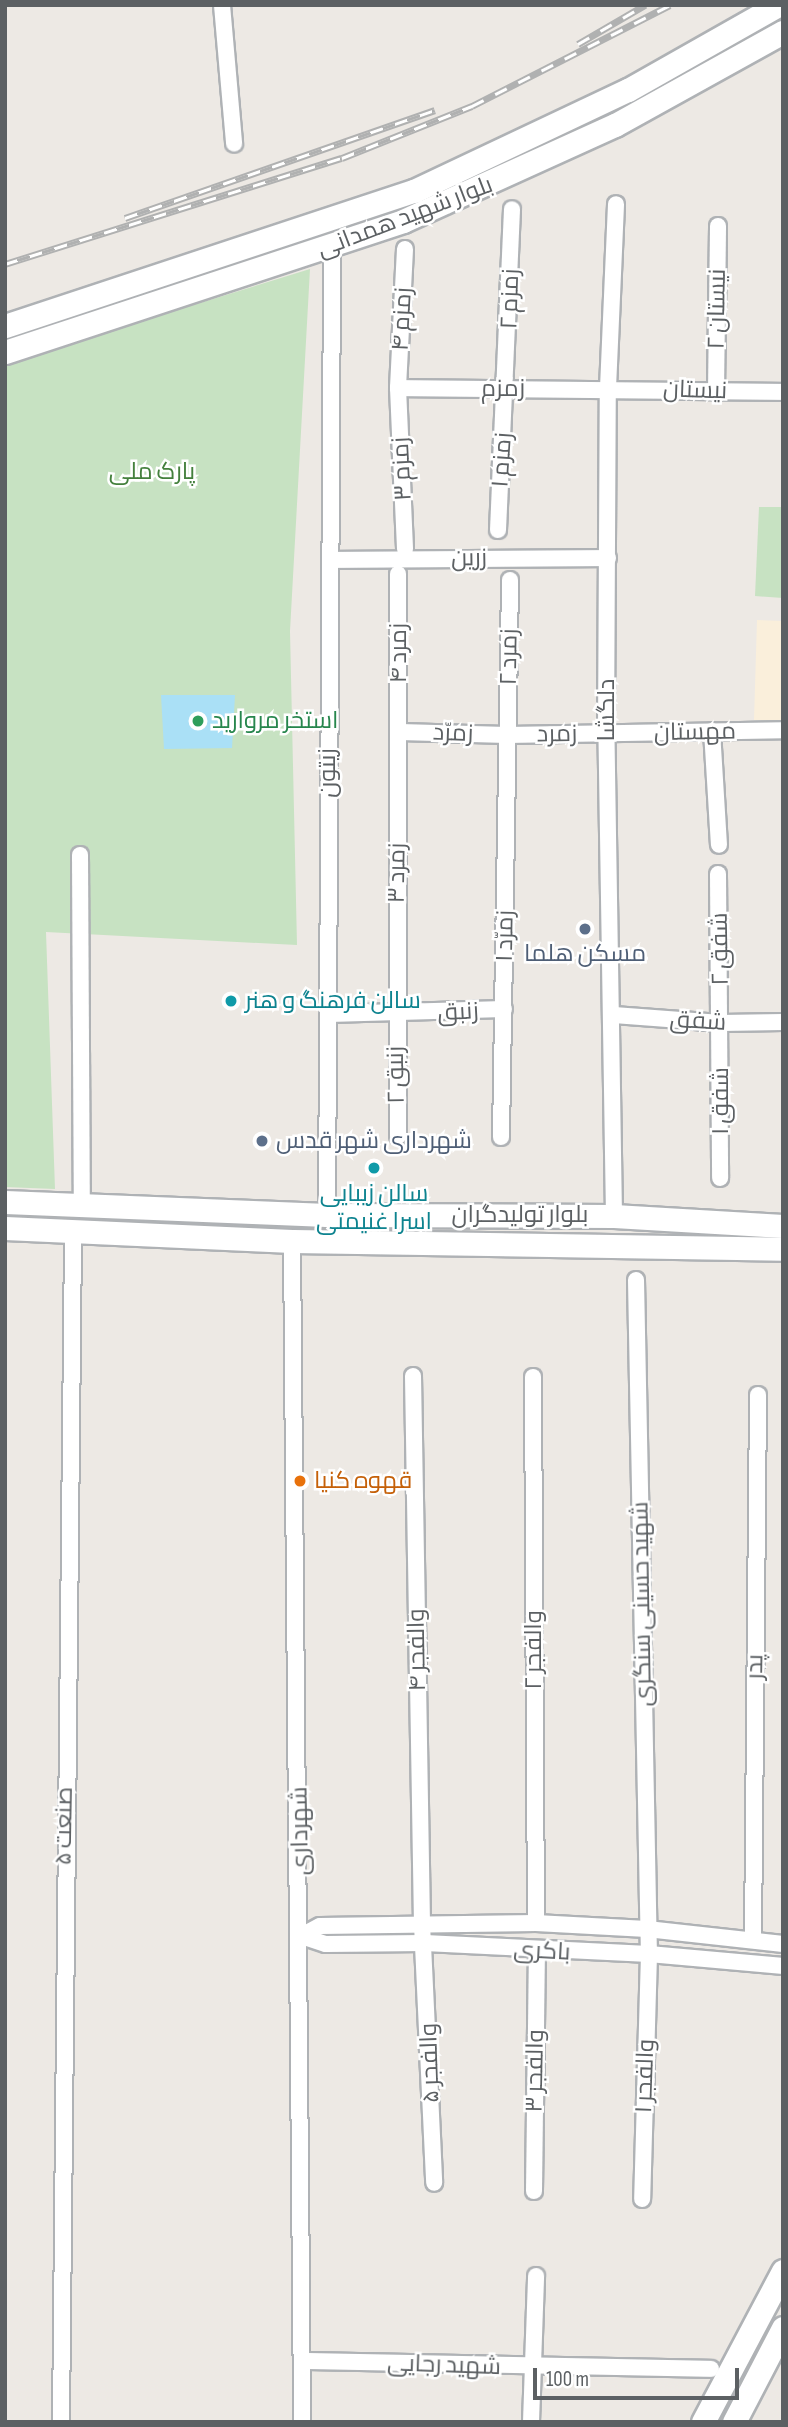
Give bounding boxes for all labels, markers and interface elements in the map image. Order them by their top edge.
street label: بلوار شهید همدانی [313,170,497,264]
street label: زمزم ۲ [495,268,525,330]
street label: نیستان ۲ [702,268,732,350]
street label: زمزم ۴ [386,286,418,352]
street label: نیستان [662,374,728,406]
street label: زمزم [481,375,525,403]
street label: زمزم ۱ [486,431,518,489]
street label: زمزم ۳ [386,436,418,502]
park label: پارک ملی [109,458,195,486]
street label: زرین [451,543,487,573]
street label: زمرد ۴ [385,623,413,683]
street label: زمرد ۲ [494,628,524,686]
street label: دلگشا [593,679,621,741]
place label: استخر مروارید [212,707,339,735]
marker: استخر مروارید [190,713,206,729]
street label: مهستان [654,717,736,747]
street label: زمرّد [432,718,474,748]
street label: زمرد [536,719,578,749]
street label: زیتون [314,748,342,798]
street label: زمرد ۳ [382,842,412,904]
street label: زمرّد ۱ [490,910,520,962]
street label: شفق ۲ [705,912,735,986]
marker: مسکن هلما [577,921,593,937]
place label: مسکن هلما [524,940,646,968]
place label: سالن فرهنگ و هنر [245,987,421,1015]
marker: سالن فرهنگ و هنر [223,993,239,1009]
street label: زنبق [437,997,479,1027]
street label: شفق [669,1005,727,1037]
street label: زنبق ۲ [381,1046,411,1104]
street label: شفق ۱ [707,1067,735,1135]
place label: شهرداری شهر قدس [276,1127,472,1155]
marker: شهرداری شهر قدس [254,1133,270,1149]
marker: سالن زیبایی اسرا غنیمتی [366,1160,382,1176]
place label: سالن زیبایی اسرا غنیمتی [316,1180,432,1236]
street label: بلوار تولیدگران [452,1201,588,1229]
place label: قهوه کنیا [314,1467,412,1495]
marker: قهوه کنیا [292,1473,308,1489]
street label: شهید حسینی سنگری [626,1501,658,1707]
street label: والفجر ۴ [402,1608,432,1692]
street label: والفجر ۲ [520,1610,548,1690]
street label: پدر [740,1654,770,1680]
street label: صنعت ۵ [49,1786,79,1866]
street label: شهرداری [285,1786,315,1876]
street label: باکری [513,1935,571,1967]
street label: والفجر ۵ [414,2022,446,2104]
street label: والفجر ۳ [520,2029,550,2113]
street label: والفجر ۱ [629,2038,661,2114]
street label: شهید رجایی [387,2349,501,2381]
scale bar [536,2354,742,2398]
text: 100 m [546,2367,589,2392]

